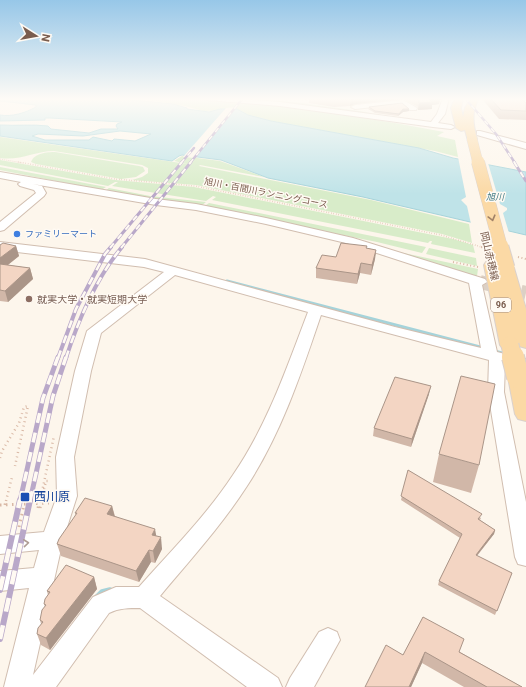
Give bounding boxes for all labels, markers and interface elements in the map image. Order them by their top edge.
north arrow [16,16,56,56]
text: N [38,33,52,43]
street label: 旭川・百間川ランニングコース [203,176,329,210]
water label: 旭川 [486,192,505,202]
one-way arrow [488,214,496,221]
marker: ファミリーマート [12,229,22,239]
place label: ファミリーマート [25,229,97,239]
street label: 岡山赤穂線 [479,231,500,282]
marker: 就実大学・就実短期大学 [24,294,34,304]
place label: 就実大学・就実短期大学 [37,294,147,305]
road number: 96 [491,298,511,312]
place label: 西川原 [34,490,70,504]
marker: 西川原 [19,491,31,503]
one-way arrow [23,538,29,547]

